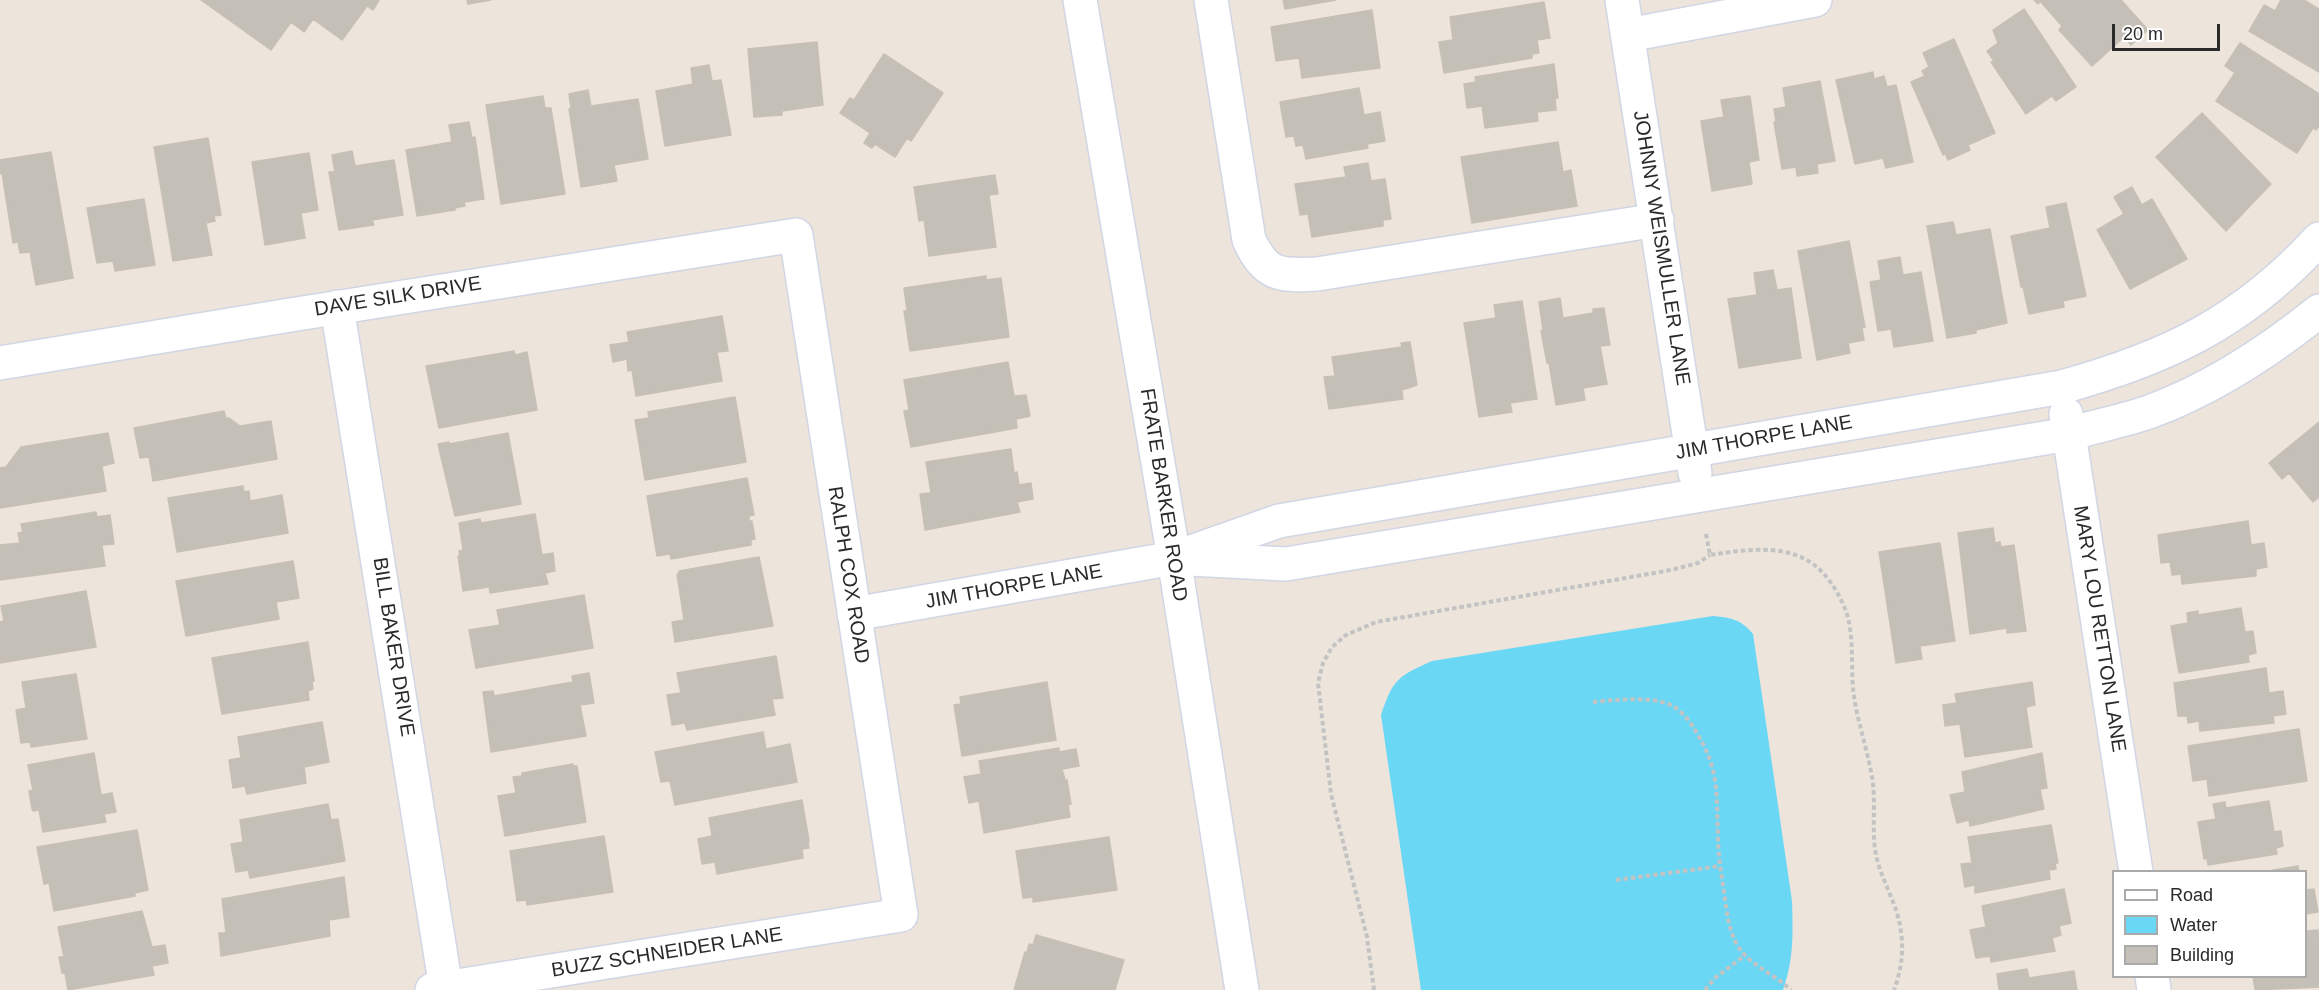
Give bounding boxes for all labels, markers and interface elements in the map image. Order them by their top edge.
scale bar [2115,12,2223,50]
text: 20 m [2123,24,2163,44]
street label: JOHNNY WEISMULLER LANE [1627,109,1695,387]
street label: DAVE SILK DRIVE [313,272,483,322]
street label: FRATE BARKER ROAD [1134,387,1192,603]
street label: JIM THORPE LANE [1674,411,1854,465]
street label: RALPH COX ROAD [822,485,874,665]
street label: MARY LOU RETTON LANE [2068,504,2130,754]
street label: BILL BAKER DRIVE [367,556,419,738]
street label: JIM THORPE LANE [924,560,1104,614]
legend [2112,870,2307,978]
text: Road [2170,885,2213,905]
text: Water [2170,915,2217,935]
street label: BUZZ SCHNEIDER LANE [550,923,784,983]
text: Building [2170,945,2234,965]

